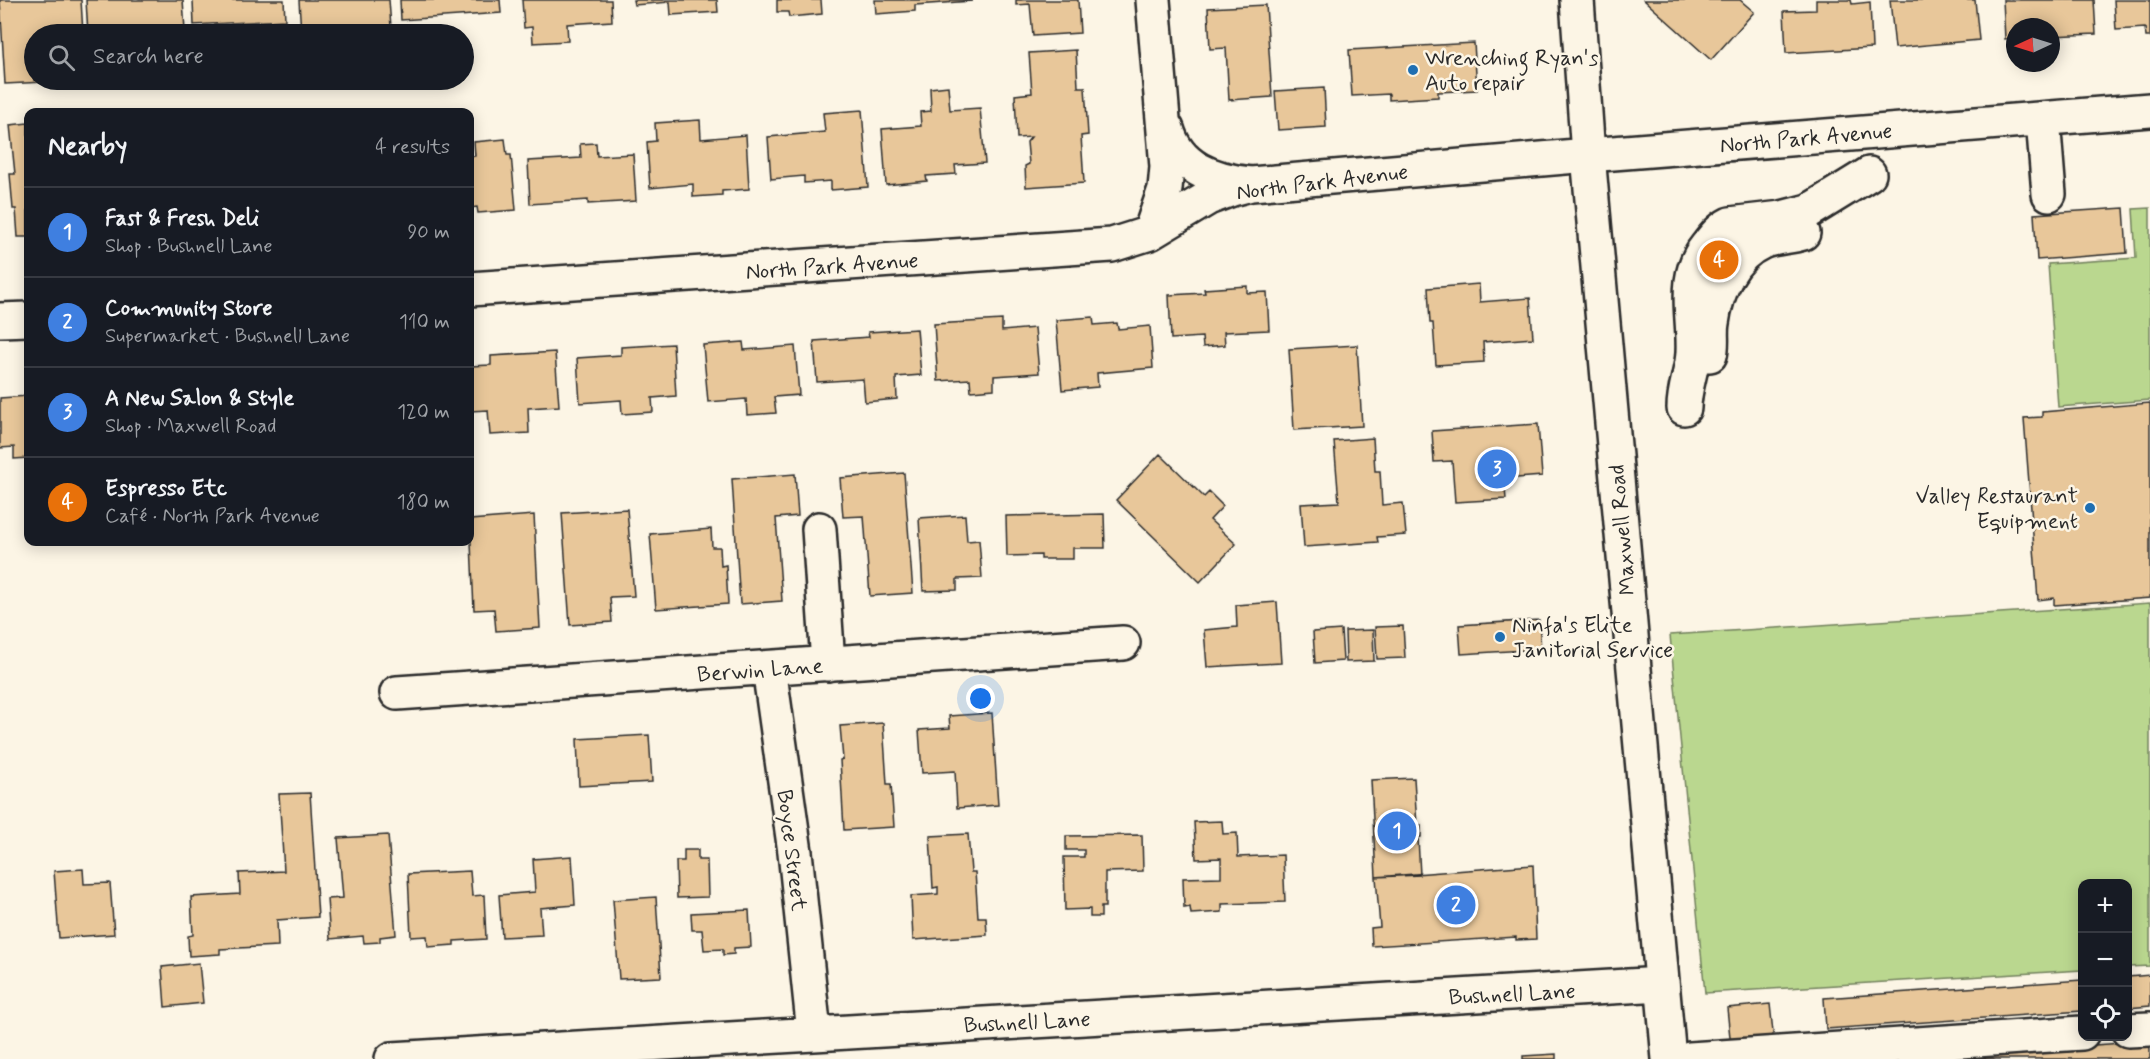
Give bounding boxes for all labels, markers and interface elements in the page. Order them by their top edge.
north arrow [2006,18,2060,72]
search box [24,24,474,90]
icon: search [45,41,78,74]
text: Search here [93,43,204,71]
place label: Wrenching Ryan's Auto repair [1425,45,1599,98]
marker: Wrenching Ryan's Auto repair [1406,63,1420,77]
street label: North Park Avenue [1719,118,1894,160]
text: Nearby [48,130,127,164]
text: 4 results [375,134,450,161]
street label: North Park Avenue [1235,159,1410,207]
text: Fast & Fresh Deli [105,205,259,233]
text: 1 [63,219,72,246]
text: 90 m [407,219,450,246]
text: Shop · Bushnell Lane [105,233,273,260]
pin: 4 [1700,238,1738,282]
street label: North Park Avenue [745,247,919,287]
text: Community Store [105,295,272,323]
text: 2 [63,309,72,336]
text: 110 m [399,309,450,336]
text: Supermarket · Bushnell Lane [105,323,350,350]
text: A New Salon & Style [105,385,294,413]
text: 3 [63,399,72,426]
text: 120 m [397,399,450,426]
text: Shop · Maxwell Road [105,413,276,440]
pin: 3 [1478,446,1516,492]
street label: Maxwell Road [1603,463,1643,596]
text: Espresso Etc [105,475,227,503]
place label: Valley Restaurant Equipment [1915,483,2078,536]
text: 4 [62,489,73,516]
text: 180 m [397,489,450,516]
marker: Valley Restaurant Equipment [2083,501,2097,515]
text: Café · North Park Avenue [105,503,320,530]
place label: Ninfa's Elite Janitorial Service [1512,612,1673,665]
marker: Ninfa's Elite Janitorial Service [1493,630,1507,644]
street label: Berwin Lane [696,653,824,689]
your location [966,684,995,713]
street label: Boyce Street [770,788,812,913]
pin: 1 [1378,808,1416,854]
map controls [2078,879,2132,1041]
button: + [2078,879,2132,933]
pin: 2 [1436,882,1476,928]
button: − [2078,933,2132,987]
street label: Bushnell Lane [1448,978,1576,1012]
button: locate [2078,987,2132,1041]
street label: Bushnell Lane [963,1006,1091,1040]

